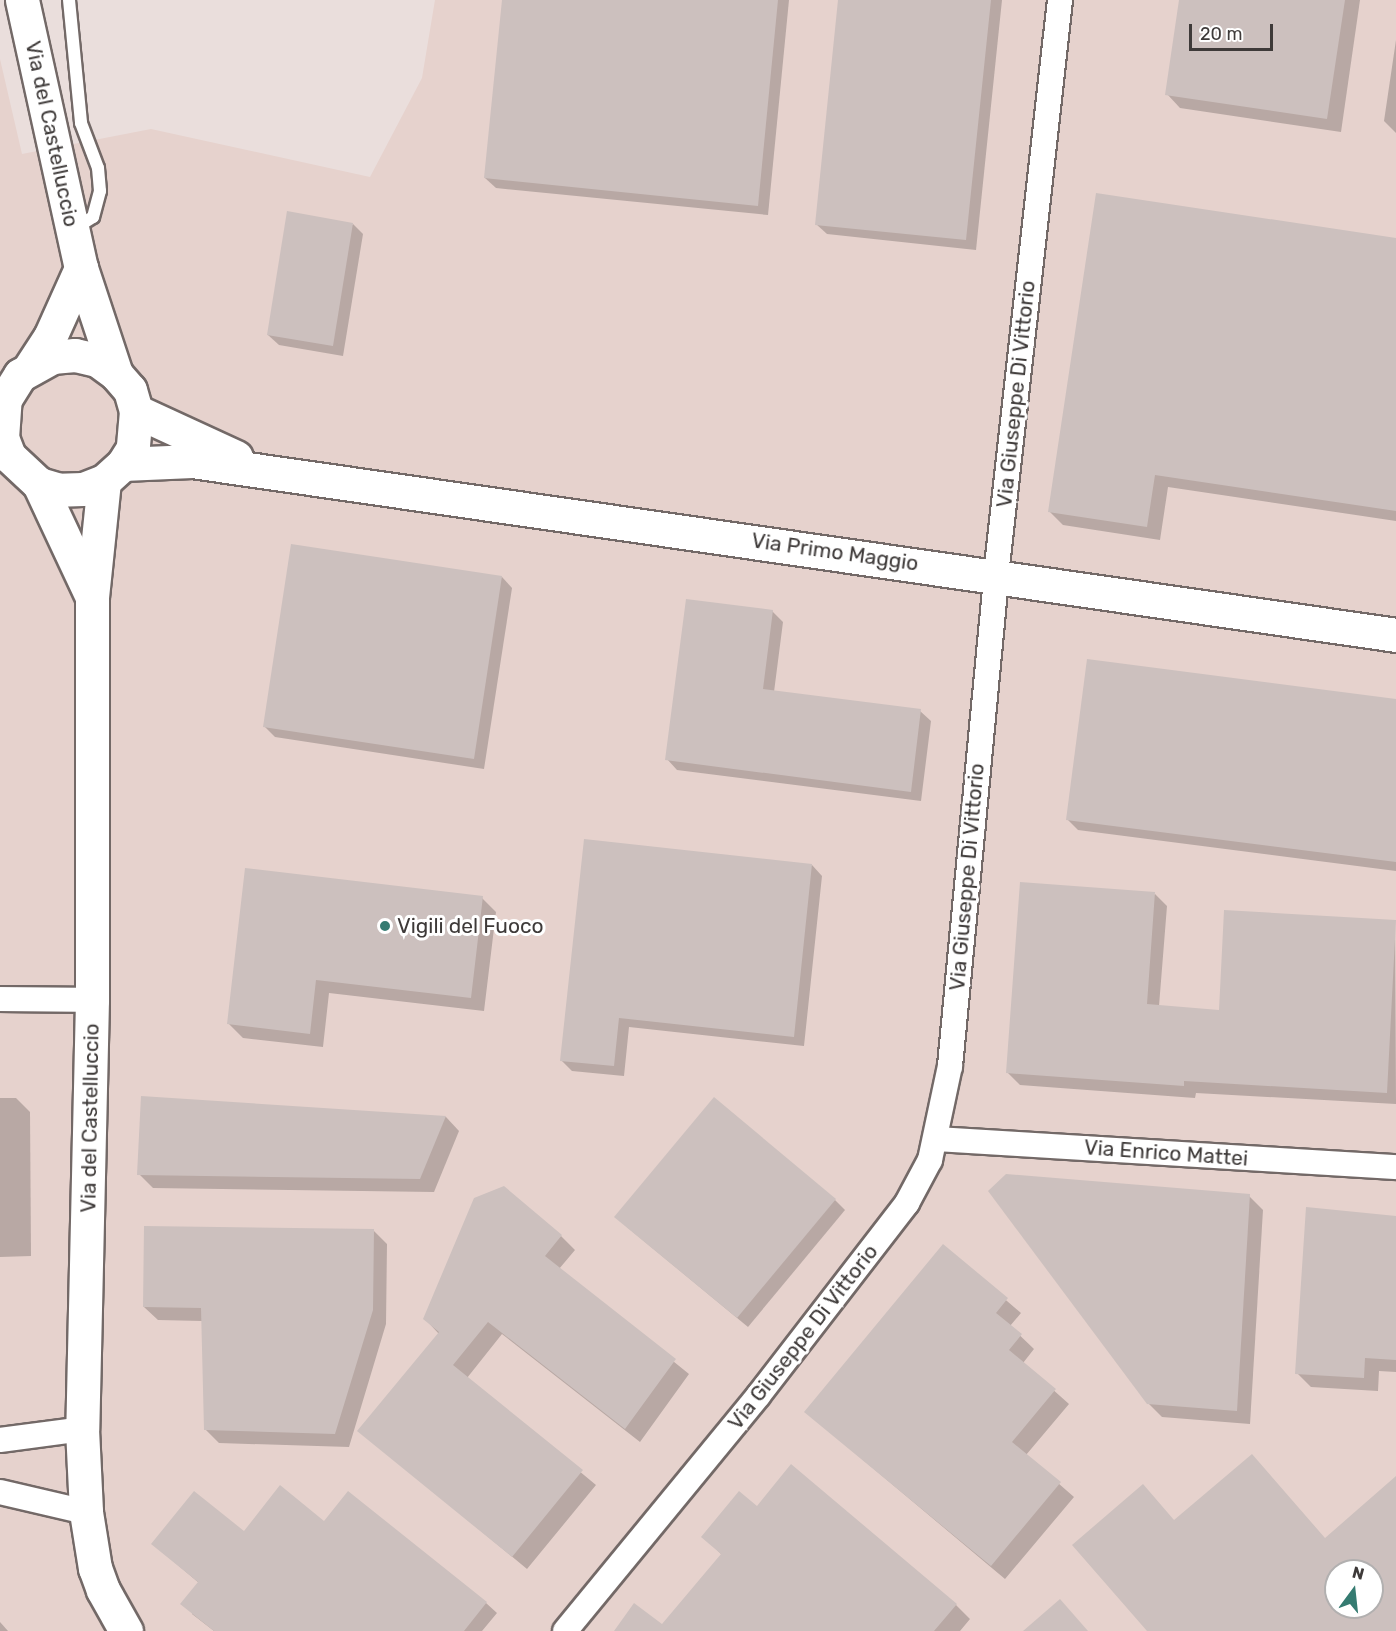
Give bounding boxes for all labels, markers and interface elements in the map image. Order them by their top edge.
scale bar [1192,12,1276,50]
text: 20 m [1200,23,1242,45]
street label: Via del Castelluccio [20,39,84,229]
street label: Via Giuseppe Di Vittorio [992,279,1040,509]
street label: Via Primo Maggio [750,528,920,576]
street label: Via Giuseppe Di Vittorio [944,762,990,992]
place label: Vigili del Fuoco [397,913,544,939]
marker: Vigili del Fuoco [378,919,392,933]
street label: Via del Castelluccio [76,1023,104,1213]
street label: Via Enrico Mattei [1083,1135,1249,1171]
street label: Via Giuseppe Di Vittorio [723,1239,883,1435]
north arrow [1324,1559,1384,1619]
text: N [1350,1562,1366,1584]

